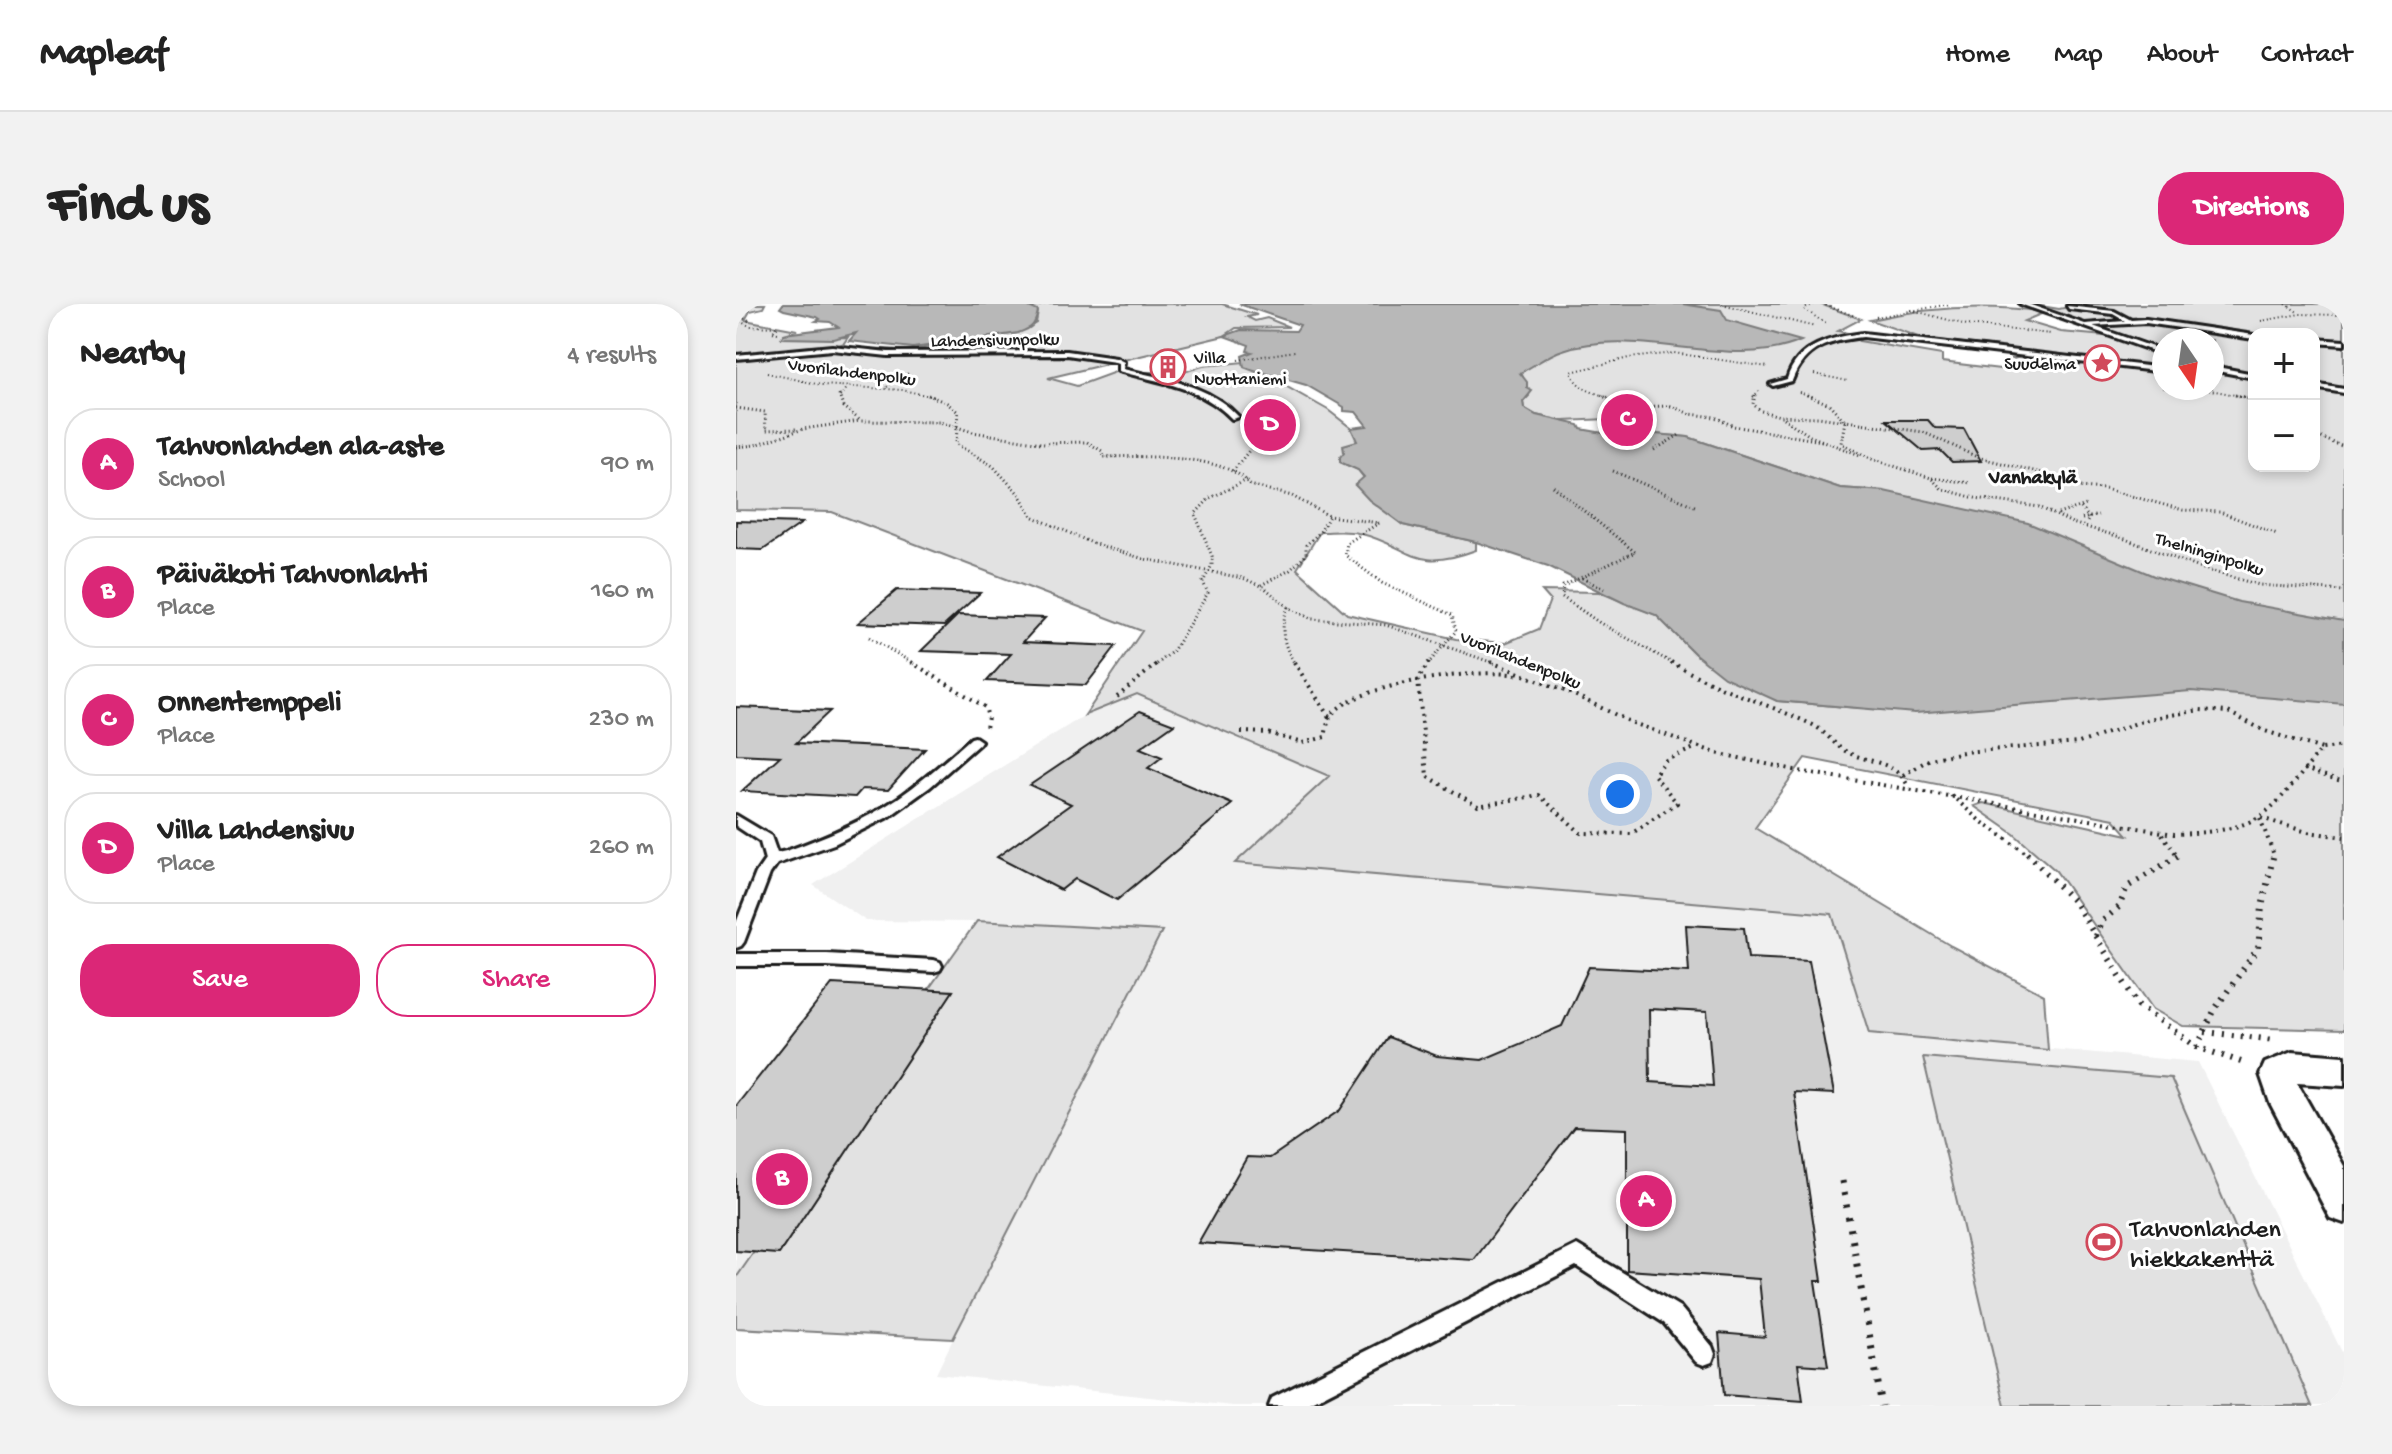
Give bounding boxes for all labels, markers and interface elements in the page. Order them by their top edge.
text: Mapleaf [40,33,167,77]
text: Home [1945,39,2010,72]
text: Map [2054,39,2103,72]
text: About [2147,39,2217,72]
text: Contact [2261,39,2352,72]
button: Directions [2158,172,2344,245]
text: Find us [48,175,208,241]
north arrow [2152,328,2224,400]
map controls [2248,328,2320,472]
button: + [2248,328,2320,400]
street label: Lahdensivunpolku [930,330,1060,353]
text: Nearby [80,336,185,376]
text: 4 results [567,341,656,372]
place icon: Suudelma [2083,344,2121,382]
building icon: Villa Nuottaniemi [1149,348,1187,386]
place label: Villa Nuottaniemi [1193,349,1287,391]
street label: Vuorilahdenpolku [786,355,917,392]
place label: Suudelma [2004,355,2077,376]
pin: C [1601,390,1653,450]
pin: D [1244,395,1296,455]
button: − [2248,400,2320,472]
text: Tahvonlahden ala-aste [158,431,444,466]
text: A [100,449,116,480]
text: 90 m [602,449,654,480]
text: School [158,466,226,497]
district label: Vanhakylä [1988,468,2078,491]
street label: Thelninginpolku [2152,529,2267,582]
text: Päiväkoti Tahvonlahti [158,559,428,594]
text: B [101,577,115,608]
text: 160 m [591,577,654,608]
text: Place [158,594,215,625]
street label: Vuorilahdenpolku [1456,627,1584,695]
text: Onnentemppeli [158,687,341,722]
text: C [101,705,115,736]
text: 230 m [588,705,654,736]
text: Place [158,722,215,753]
your location [1600,774,1640,814]
text: Villa Lahdensivu [158,815,354,850]
text: D [100,833,116,864]
text: 260 m [589,833,654,864]
text: Place [158,850,215,881]
button: Save [80,944,360,1017]
button: Share [376,944,656,1017]
pin: B [756,1149,808,1209]
pin: A [1620,1171,1672,1231]
place label: Tahvonlahden hiekkakenttä [2128,1216,2281,1277]
sports icon: Tahvonlahden hiekkakenttä [2085,1223,2123,1261]

